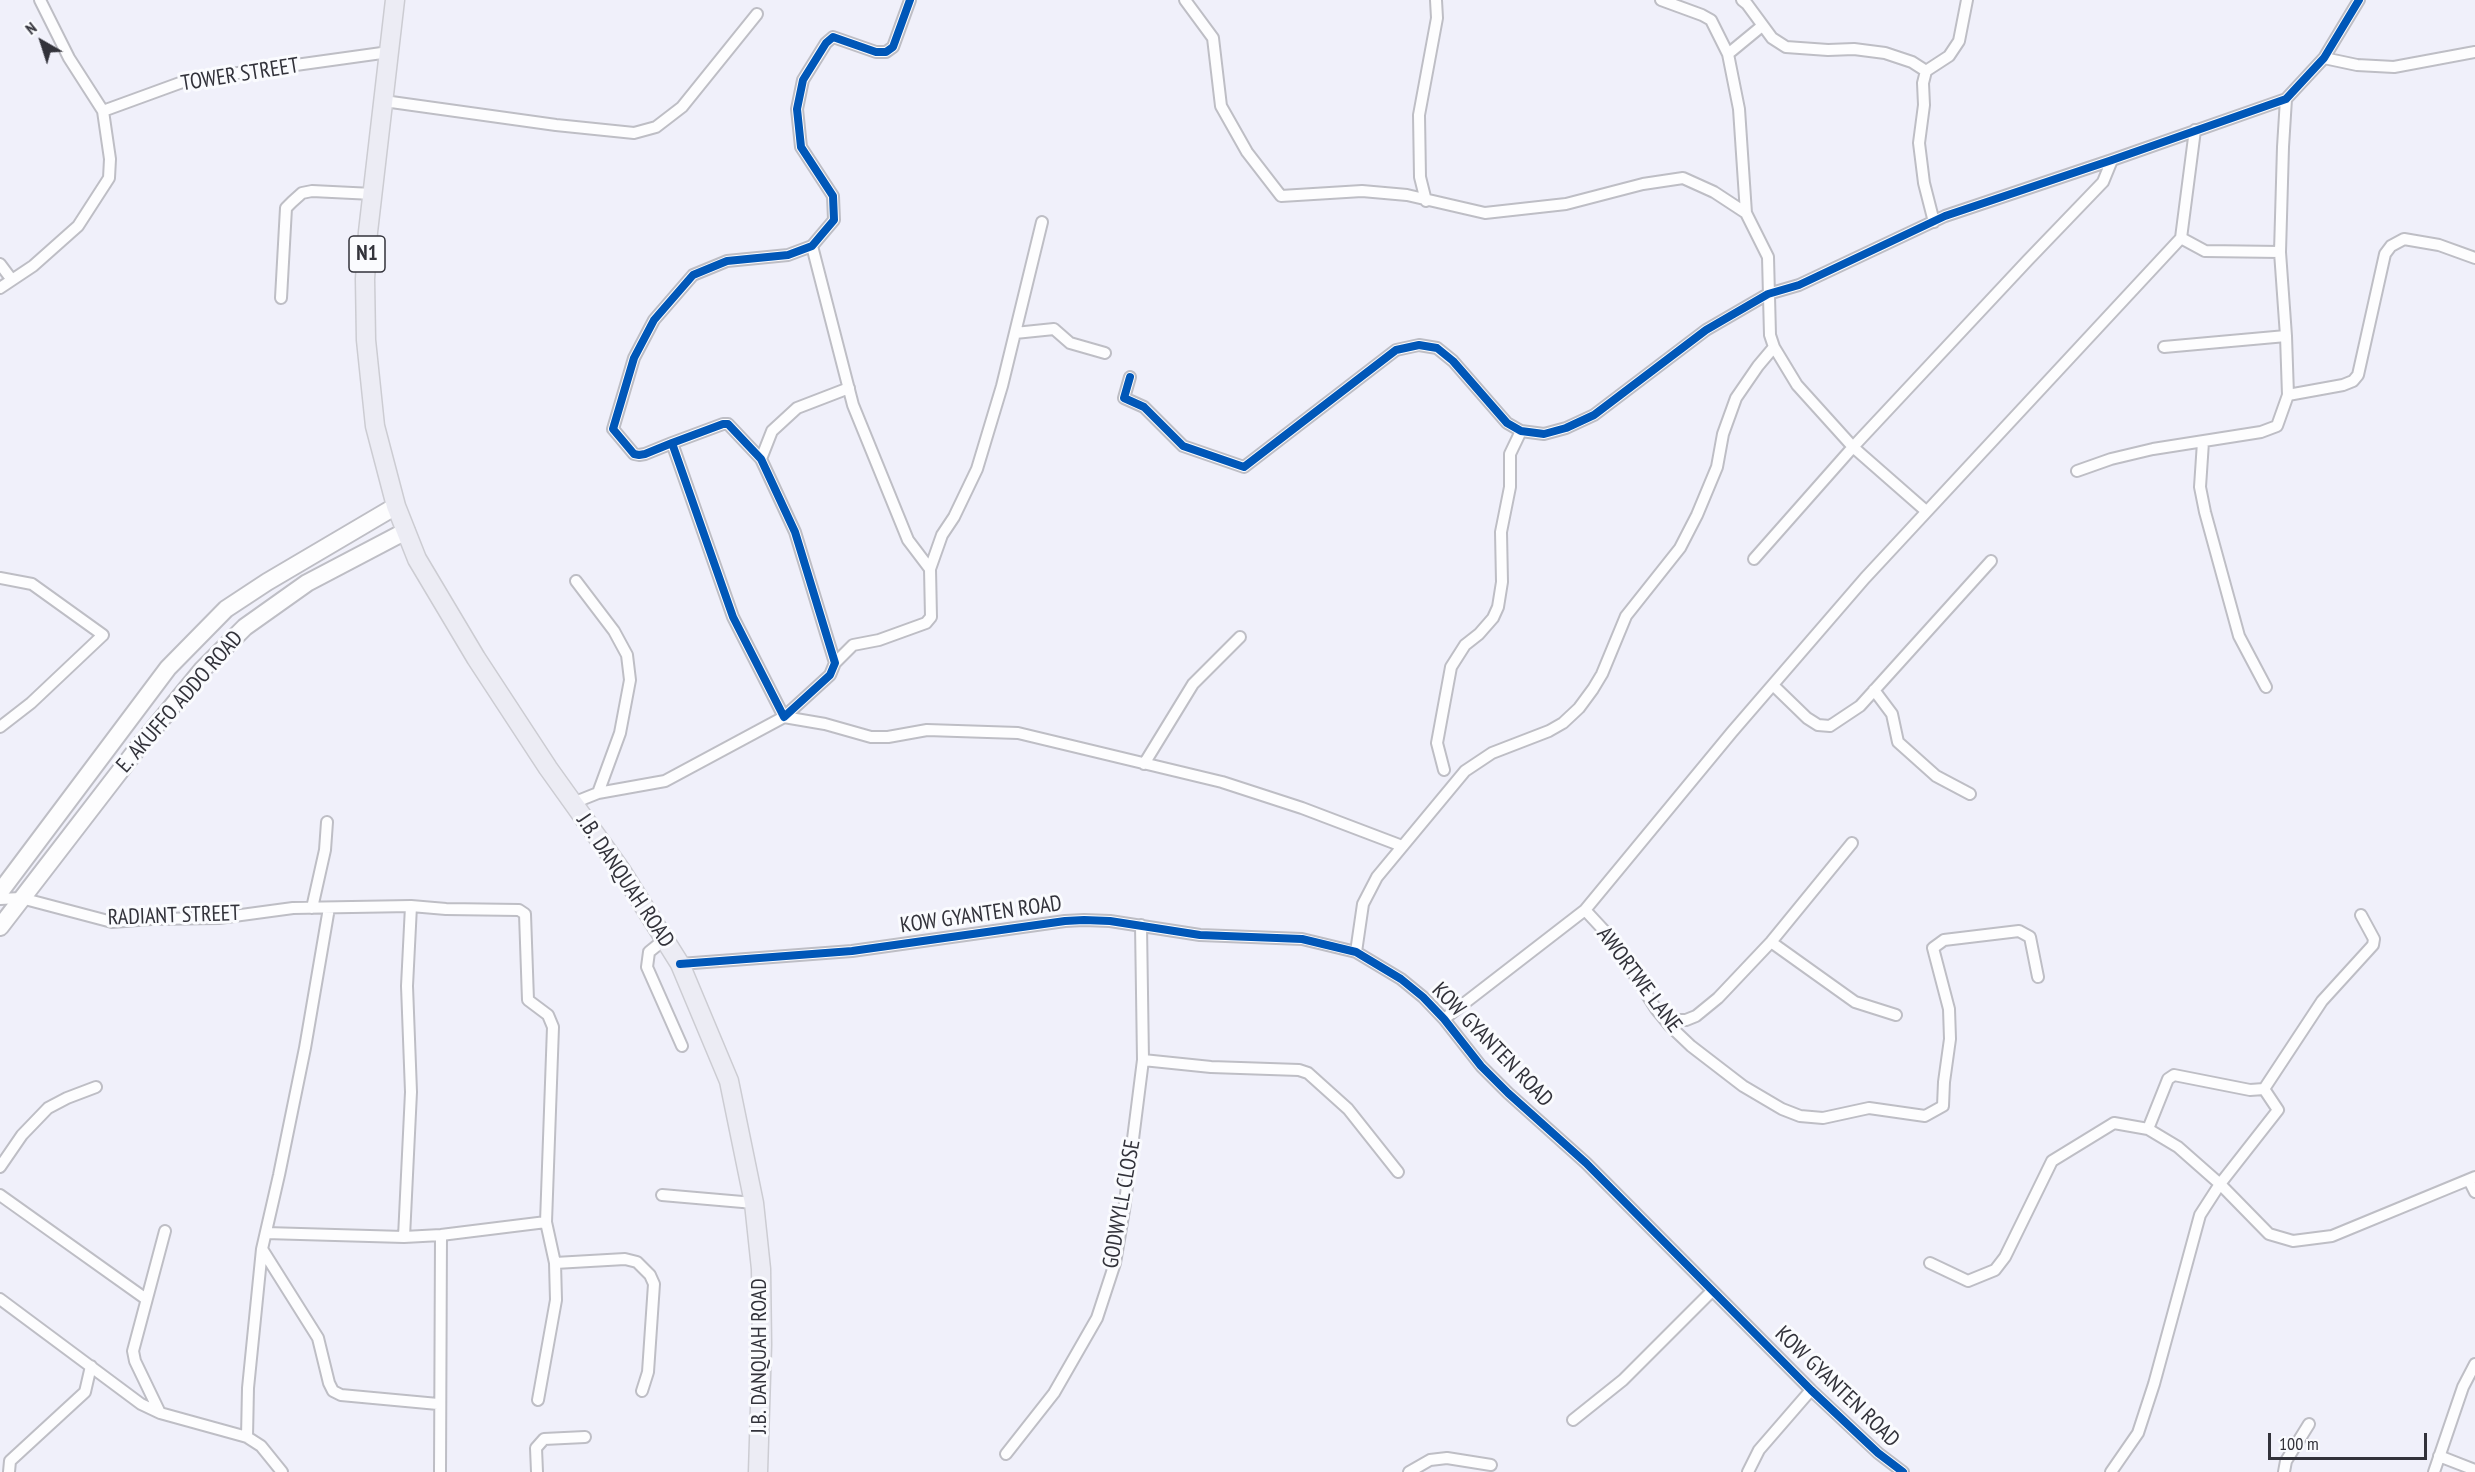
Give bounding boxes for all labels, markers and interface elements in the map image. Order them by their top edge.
north arrow [12,12,72,72]
text: N [21,18,40,39]
street label: TOWER STREET [179,53,301,97]
road number: N1 [349,236,385,272]
street label: E. AKUFFO ADDO ROAD [111,626,249,778]
street label: J.B. DANQUAH ROAD [571,809,679,953]
street label: KOW GYANTEN ROAD [899,891,1063,939]
street label: RADIANT STREET [107,900,241,932]
street label: AWORTWE LANE [1591,922,1687,1038]
street label: KOW GYANTEN ROAD [1426,977,1558,1113]
street label: GODWYLL CLOSE [1098,1137,1146,1271]
street label: J.B. DANQUAH ROAD [747,1278,773,1434]
street label: KOW GYANTEN ROAD [1769,1321,1905,1453]
scale bar [2271,1421,2430,1459]
text: 100 m [2279,1432,2319,1455]

